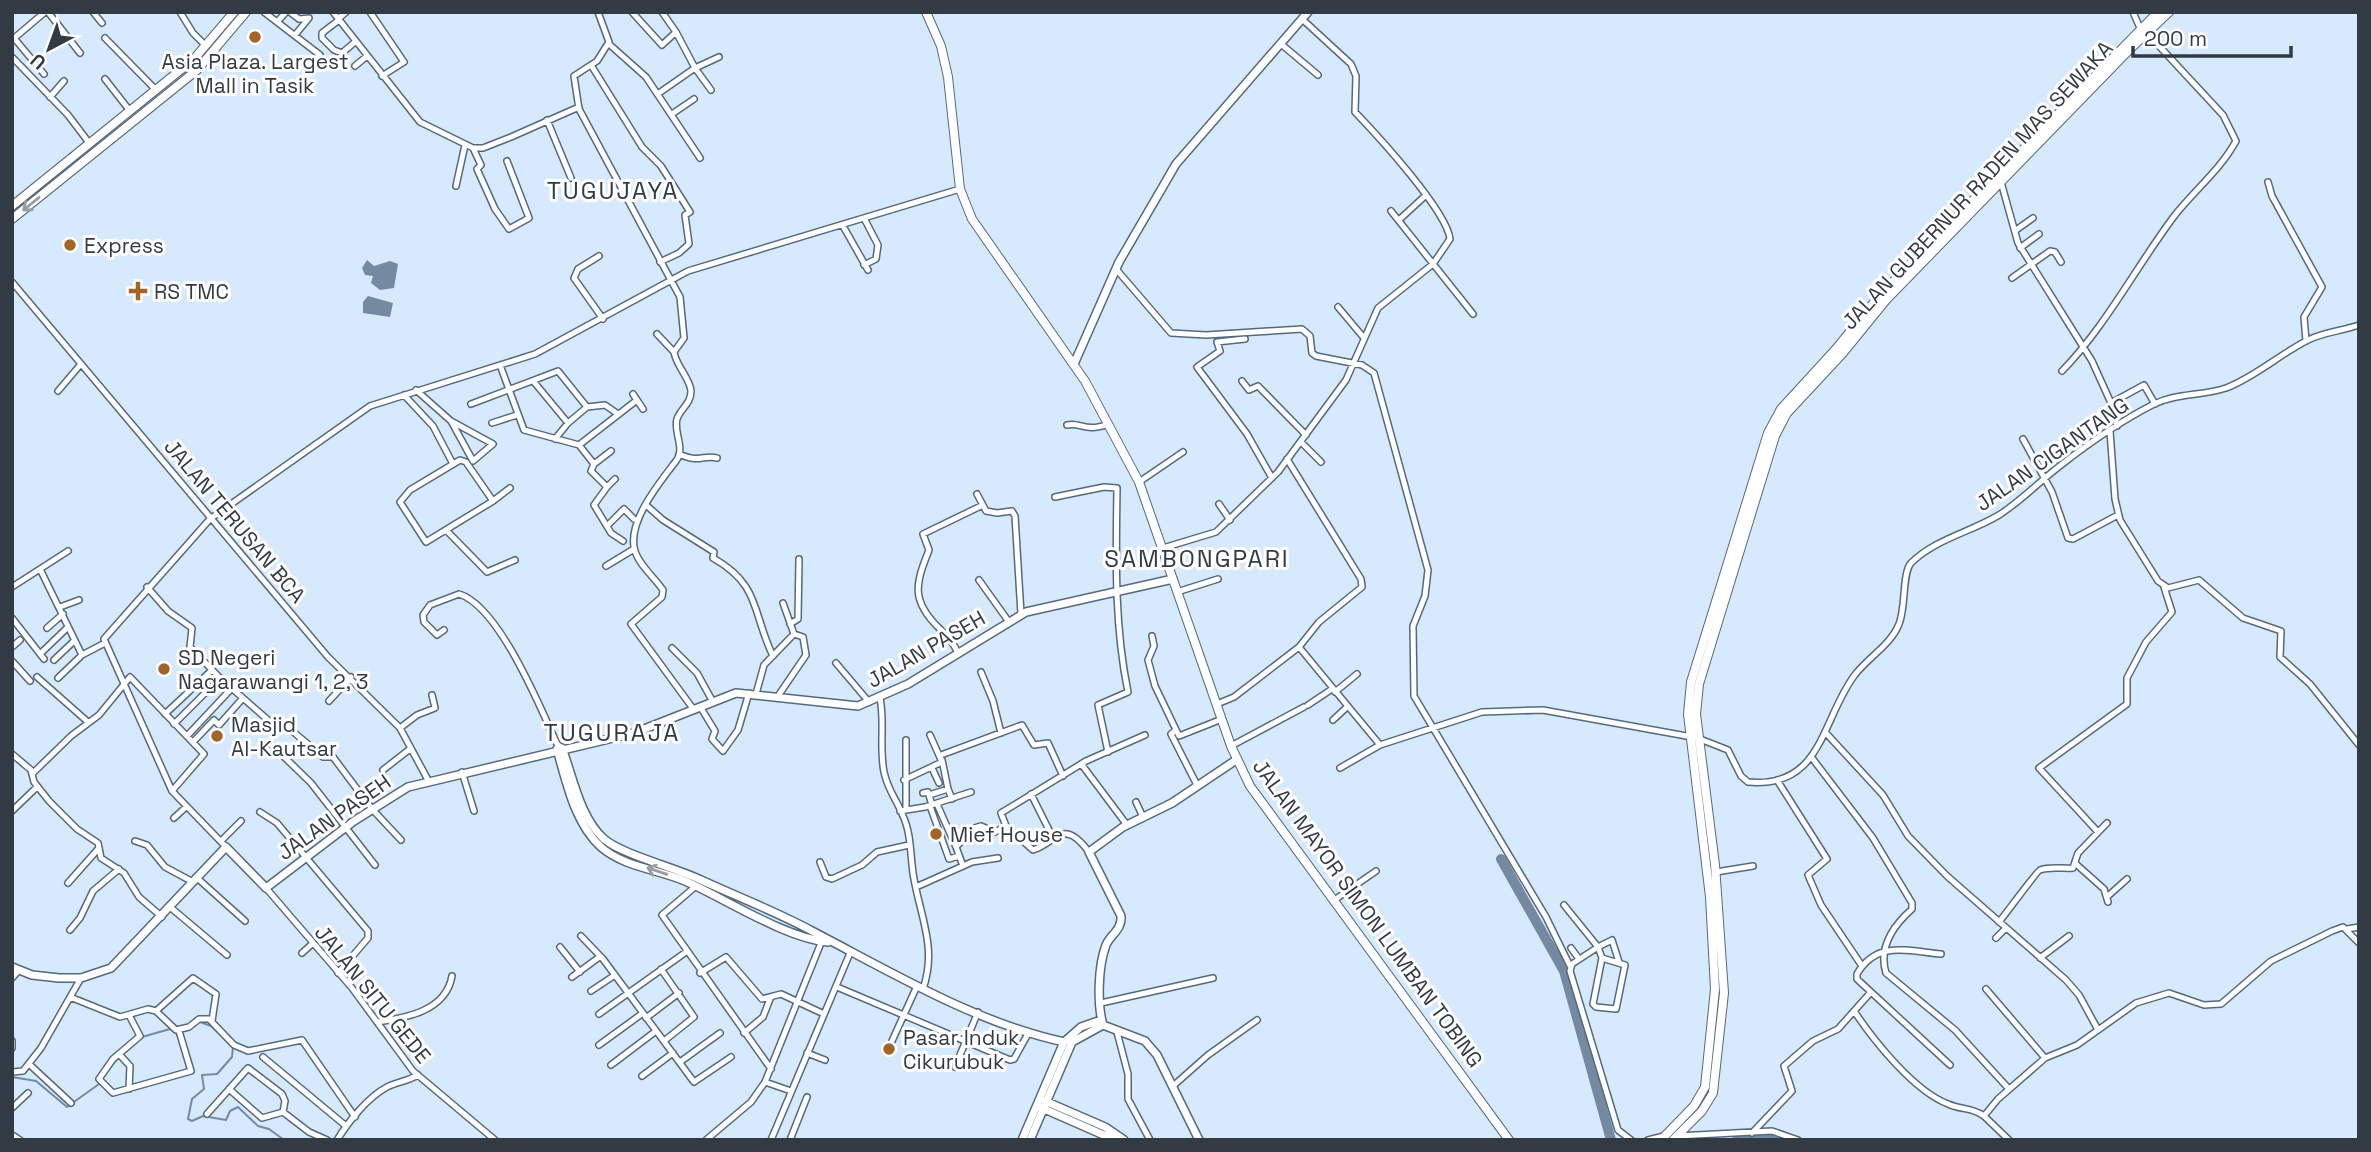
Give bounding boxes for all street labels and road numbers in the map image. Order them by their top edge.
street label: JALAN GUBERNUR RADEN MAS SEWAKA [1836,35,2118,335]
street label: JALAN CIGANTANG [1970,391,2134,517]
street label: JALAN TERUSAN BCA [159,433,311,609]
street label: JALAN PASEH [862,604,990,694]
street label: JALAN MAYOR SIMON LUMBAN TOBING [1247,754,1489,1072]
street label: JALAN PASEH [272,768,396,866]
street label: JALAN SITU GEDE [309,919,437,1069]

